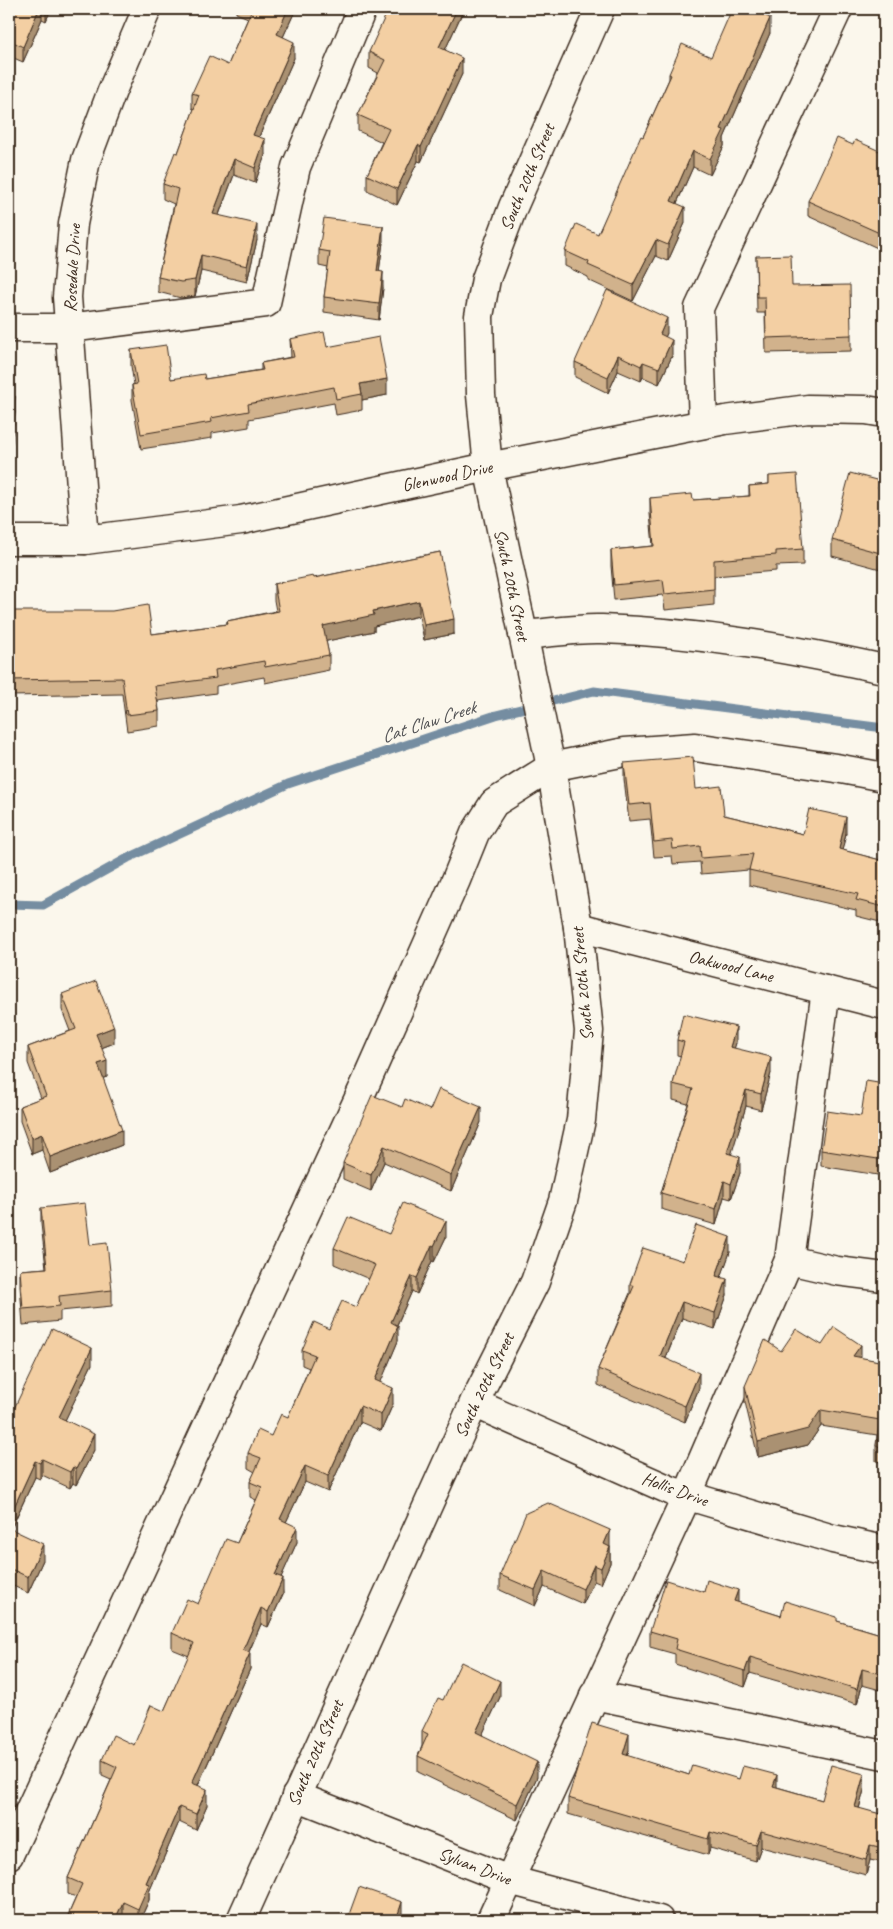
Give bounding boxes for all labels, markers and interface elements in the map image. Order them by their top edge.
street label: South 20th Street [495,119,560,234]
street label: Rosedale Drive [59,222,85,312]
street label: Glenwood Drive [400,455,495,496]
street label: South 20th Street [489,527,535,645]
water label: Cat Claw Creek [378,694,481,748]
street label: South 20th Street [566,924,598,1042]
street label: Oakwood Lane [686,945,777,987]
street label: South 20th Street [449,1327,520,1441]
street label: Hollis Drive [639,1467,712,1511]
street label: South 20th Street [282,1695,349,1809]
street label: Sylvan Drive [436,1842,515,1890]

